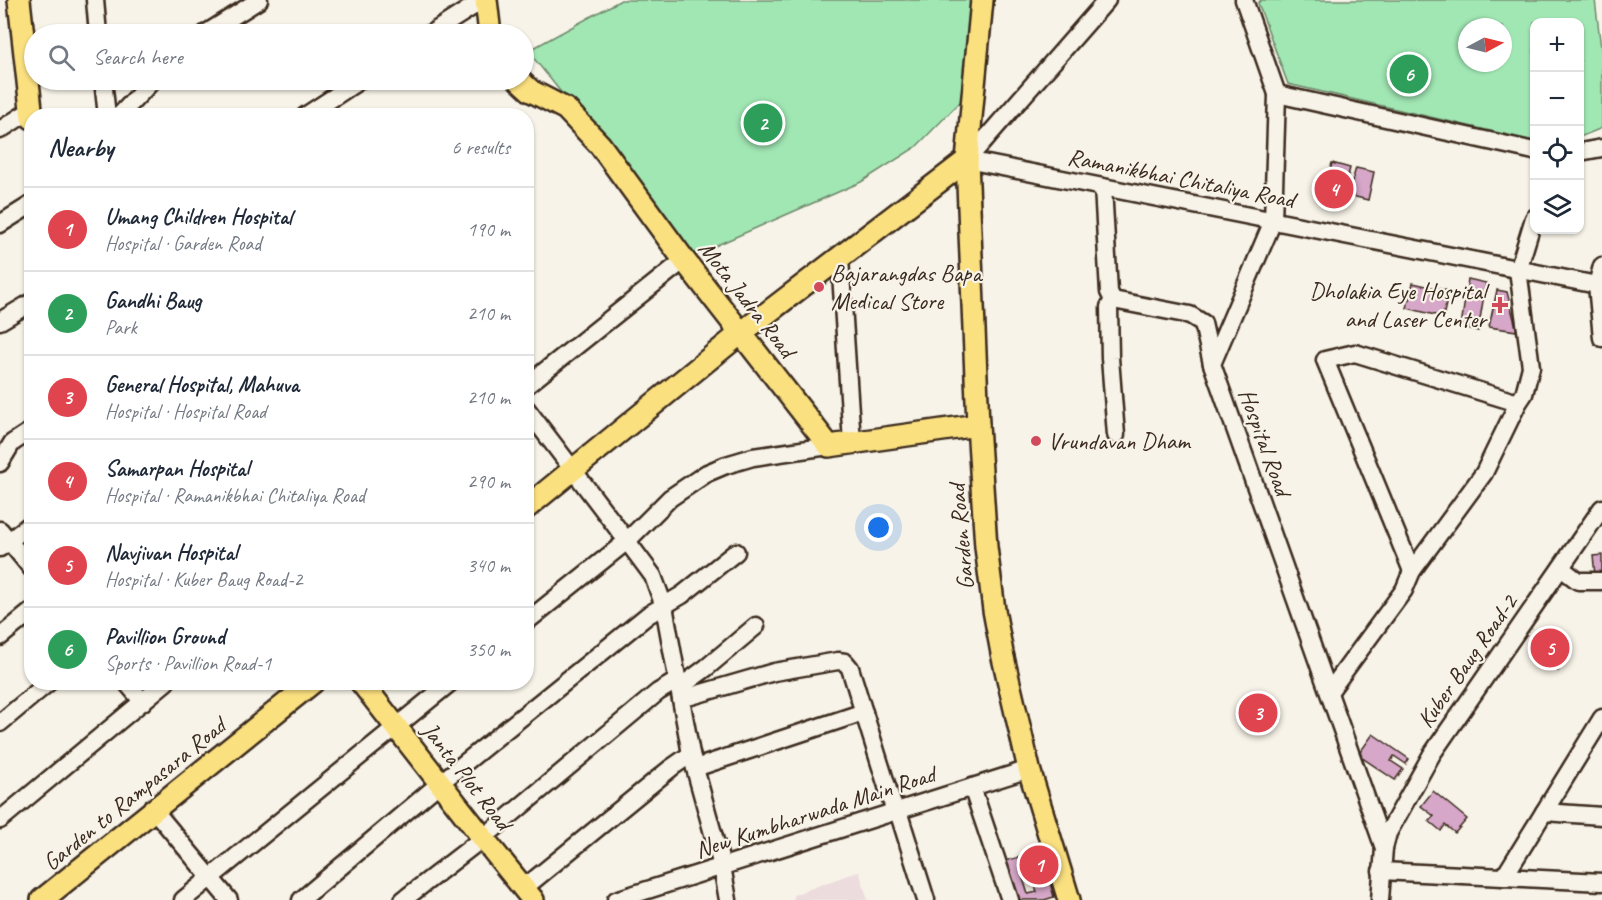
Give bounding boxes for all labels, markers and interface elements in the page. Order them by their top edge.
north arrow [1458,18,1512,72]
map controls [1530,18,1584,234]
button: + [1530,18,1584,72]
search box [24,24,534,90]
icon: search [45,41,78,74]
text: Search here [93,43,183,71]
pin: 6 [1390,52,1428,97]
button: − [1530,72,1584,126]
pin: 2 [744,100,783,146]
button: locate [1530,126,1584,180]
text: Nearby [48,131,113,164]
text: 6 results [451,135,510,160]
street label: Ramanikbhai Chitaliya Road [1065,141,1300,215]
pin: 4 [1314,166,1354,212]
button: layers [1530,180,1584,234]
text: Umang Children Hospital [105,203,292,231]
text: 1 [63,217,72,242]
text: 190 m [467,217,510,242]
text: Hospital · Garden Road [105,231,261,256]
street label: Mota Jadra Road [692,235,804,366]
place label: Bajarangdas Bapa Medical Store [831,258,983,316]
place label: Dholakia Eye Hospital and Laser Center [1309,276,1490,334]
marker: Bajarangdas Bapa Medical Store [812,280,826,294]
text: Gandhi Baug [105,287,201,315]
marker: Dholakia Eye Hospital and Laser Center [1491,296,1509,314]
text: 2 [63,301,72,326]
text: 210 m [467,301,510,326]
text: Park [105,315,137,340]
text: General Hospital, Mahuva [105,371,299,399]
street label: Hospital Road [1232,384,1299,503]
text: 3 [63,385,72,410]
text: 210 m [467,385,510,410]
text: Hospital · Hospital Road [105,399,266,424]
place label: Vrundavan Dham [1048,426,1192,456]
marker: Vrundavan Dham [1029,434,1043,448]
text: Samarpan Hospital [105,455,249,483]
text: 4 [63,469,72,494]
text: 290 m [467,469,510,494]
street label: Garden Road [941,479,981,591]
text: Hospital · Ramanikbhai Chitaliya Road [105,483,365,508]
your location [864,513,893,542]
text: Navjivan Hospital [105,539,238,567]
text: 5 [63,553,72,578]
text: 340 m [467,553,510,578]
text: Hospital · Kuber Baug Road-2 [105,567,302,592]
street label: Kuber Baug Road-2 [1410,587,1525,733]
text: Pavillion Ground [105,623,225,651]
pin: 5 [1530,626,1570,670]
text: 6 [63,637,72,662]
text: 350 m [467,637,510,662]
text: Sports · Pavillion Road-1 [105,651,271,676]
pin: 3 [1238,690,1278,736]
street label: Garden to Rampasara Road [36,709,234,877]
street label: Janta Plot Road [415,715,521,839]
street label: New Kumbharwada Main Road [691,758,942,865]
pin: 1 [1020,842,1058,888]

